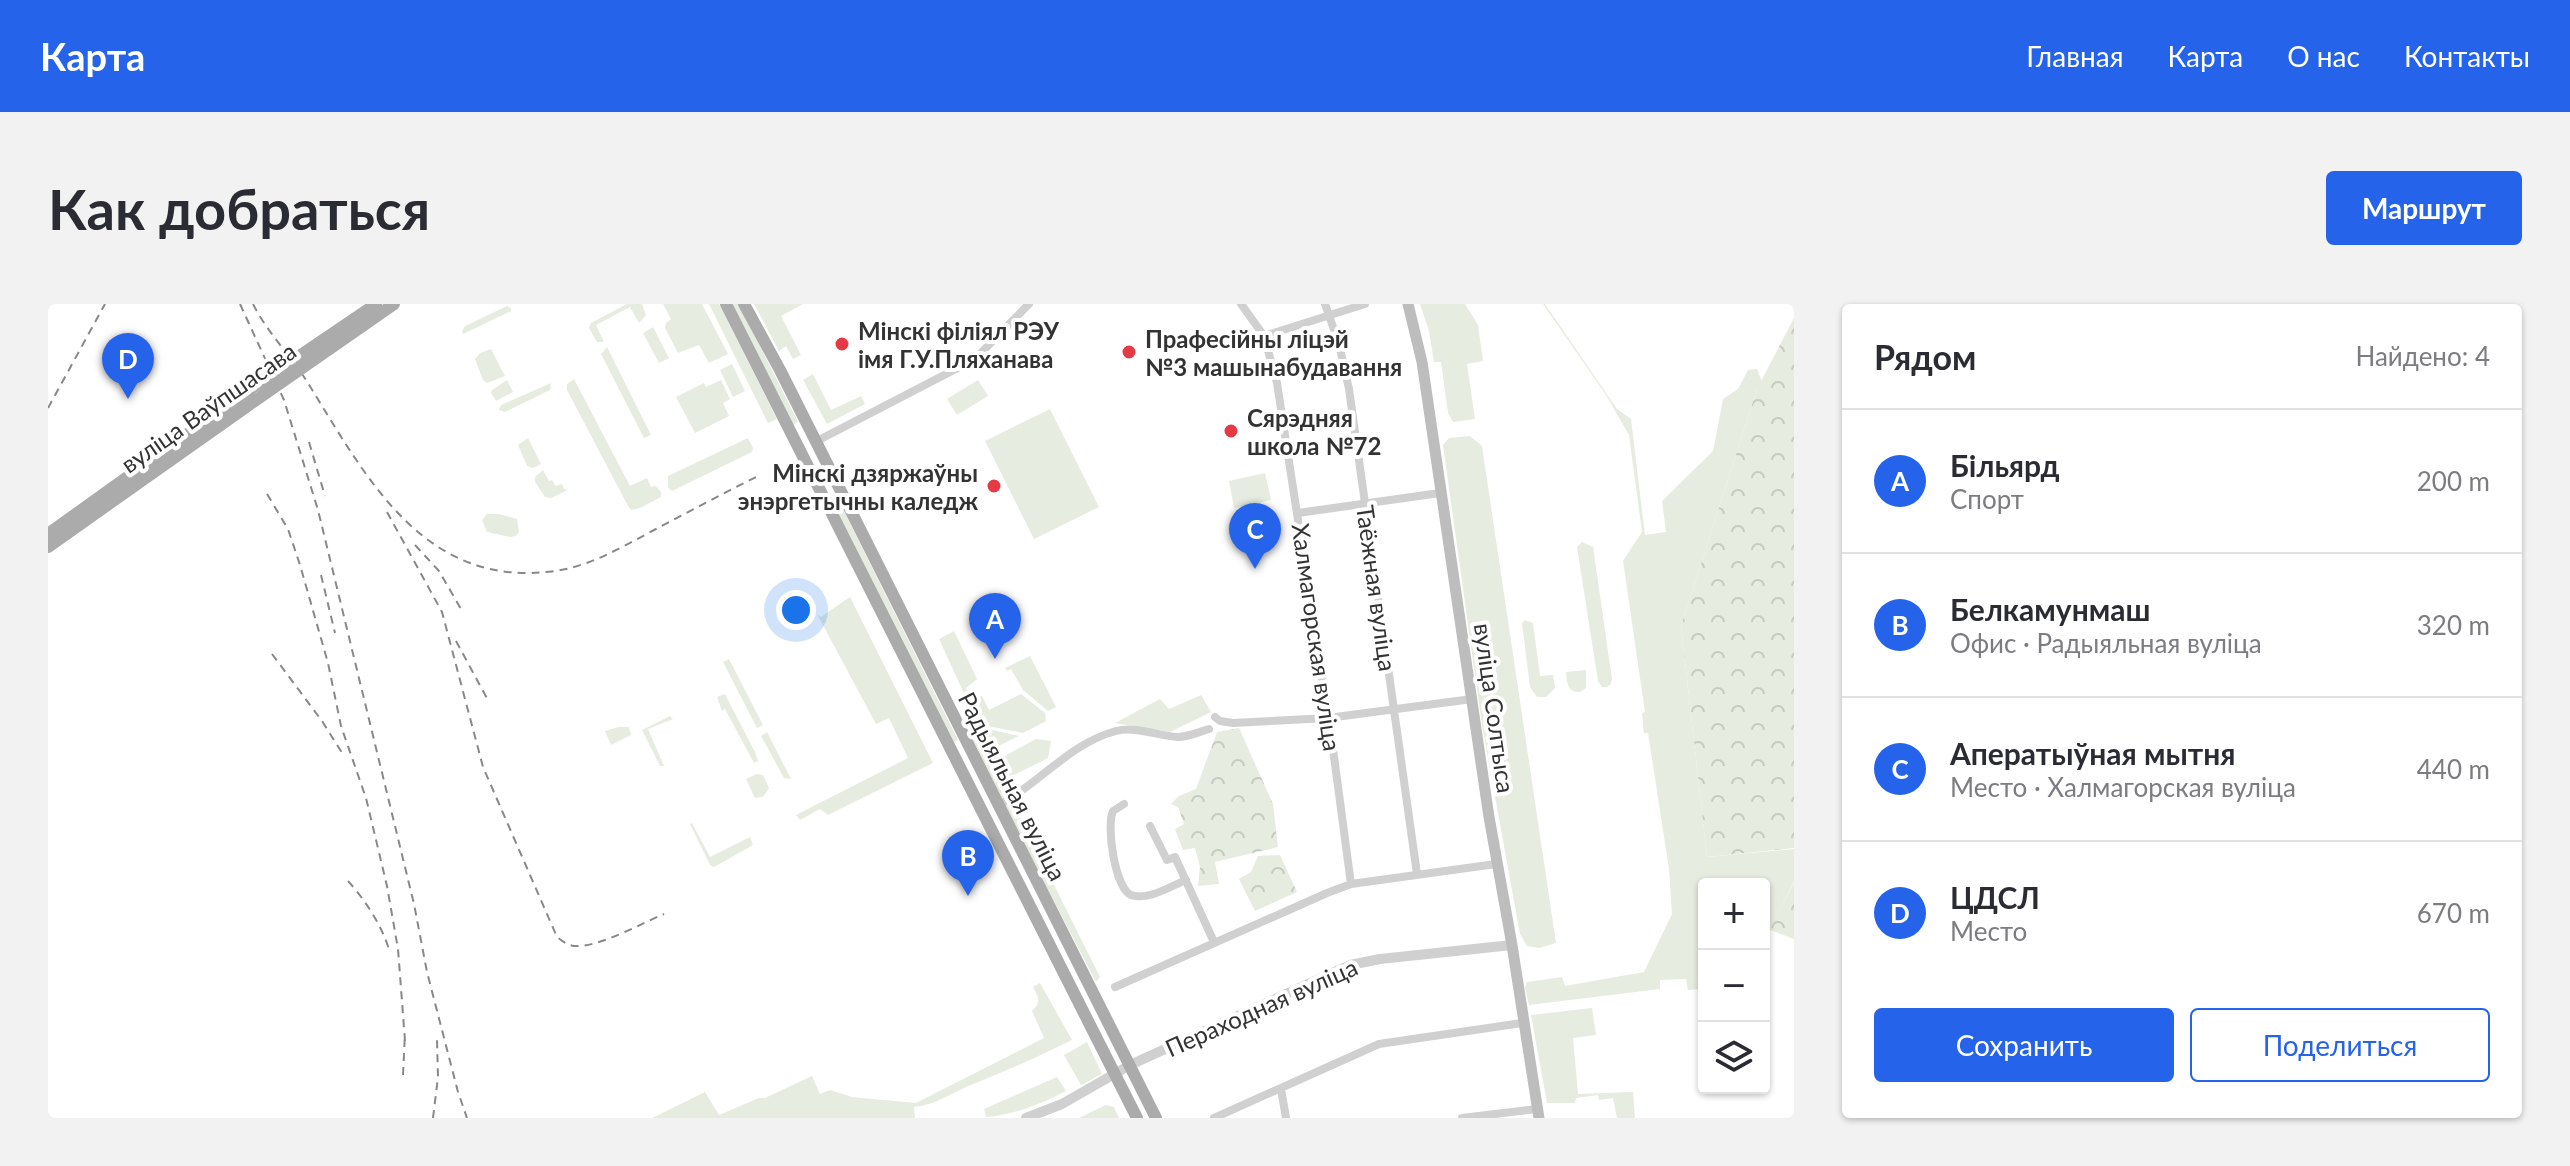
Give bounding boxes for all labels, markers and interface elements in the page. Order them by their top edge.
text: Карта [40,33,145,79]
text: Главная [2026,39,2124,73]
text: Карта [2168,39,2243,73]
text: О нас [2287,39,2360,73]
text: Контакты [2404,39,2530,73]
button: Маршрут [2326,171,2522,245]
text: Как добраться [48,175,430,242]
place label: Мінскі філіял РЭУ імя Г.У.Пляханава [858,316,1059,373]
place label: Прафесійны ліцэй №3 машынабудавання [1145,324,1402,381]
pin: D [102,333,154,399]
marker: Мінскі філіял РЭУ імя Г.У.Пляханава [833,335,851,353]
street label: вуліца Ваўпшасава [115,336,301,478]
text: Рядом [1874,336,1976,377]
text: Найдено: 4 [2355,340,2490,372]
marker: Прафесійны ліцэй №3 машынабудавання [1120,343,1138,361]
place label: Сярэдняя школа №72 [1247,403,1381,460]
marker: Сярэдняя школа №72 [1222,422,1240,440]
text: Більярд [1950,447,2060,483]
place label: Мінскі дзяржаўны энэргетычны каледж [738,458,978,515]
text: A [1891,465,1909,497]
text: 200 m [2417,465,2490,497]
marker: Мінскі дзяржаўны энэргетычны каледж [985,477,1003,495]
text: Спорт [1950,483,2024,515]
pin: C [1229,503,1281,569]
street label: Таёжная вуліца [1351,503,1403,673]
street label: Халмагорская вуліца [1287,521,1347,753]
your location [776,590,816,630]
text: Белкамунмаш [1950,591,2150,627]
pin: A [969,593,1021,659]
text: B [1891,609,1909,641]
text: 320 m [2417,609,2490,641]
street label: вуліца Солтыса [1469,621,1521,795]
text: Офис · Радыяльная вуліца [1950,627,2262,659]
street label: Радыяльная вуліца [953,687,1073,885]
text: Аператыўная мытня [1950,735,2236,771]
text: C [1891,753,1909,785]
text: 440 m [2417,753,2490,785]
text: Место · Халмагорская вуліца [1950,771,2296,803]
pin: B [942,830,994,896]
map controls [1698,878,1770,1094]
button: + [1698,878,1770,950]
text: ЦДСЛ [1950,879,2040,915]
text: D [1890,897,1910,929]
text: 670 m [2417,897,2490,929]
text: Место [1950,915,2027,947]
button: − [1698,950,1770,1022]
street label: Пераходная вуліца [1160,952,1362,1062]
button: Сохранить [1874,1008,2174,1082]
button: Поделиться [2190,1008,2490,1082]
button: layers [1698,1022,1770,1094]

